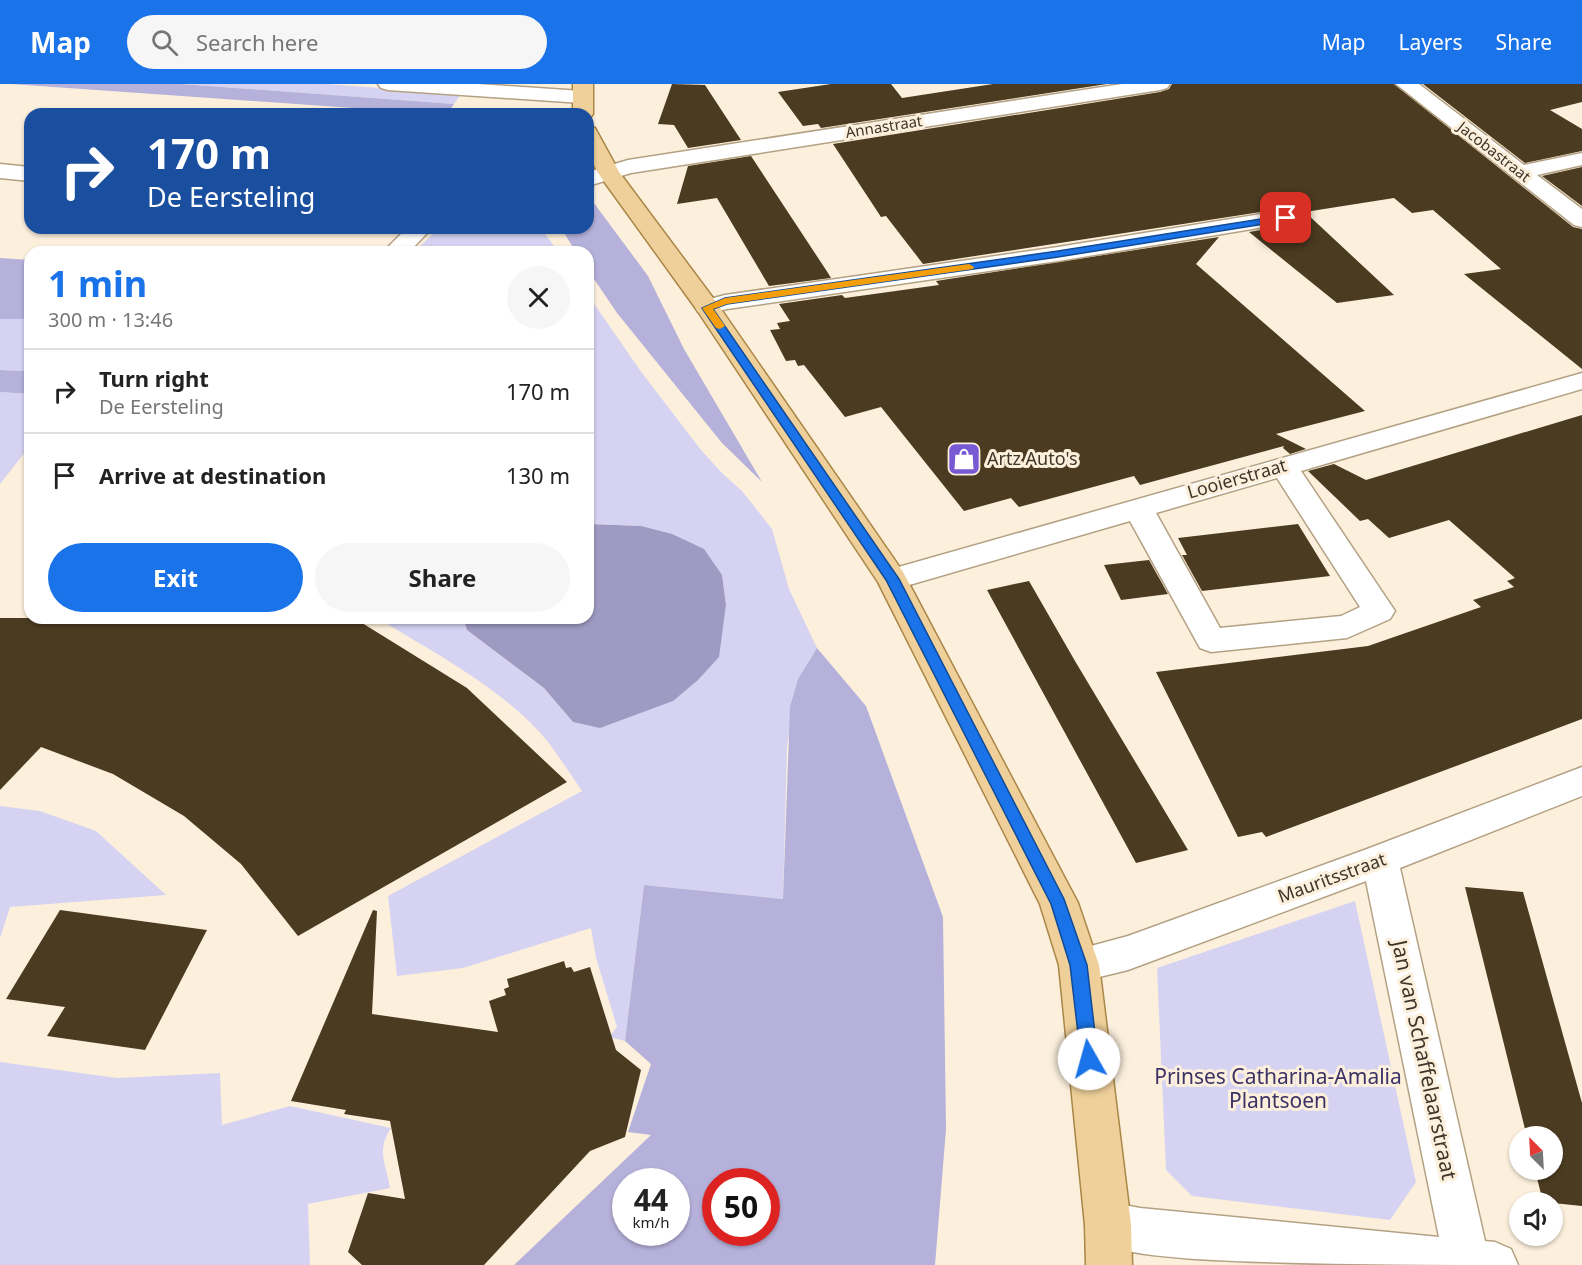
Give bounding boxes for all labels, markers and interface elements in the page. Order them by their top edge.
search box [127,15,547,69]
text: Map [30,23,91,61]
icon: search [148,26,181,59]
text: Search here [196,27,318,57]
text: Map [1322,28,1366,56]
text: Layers [1399,28,1463,56]
text: Share [1496,28,1552,56]
street label: Annastraat [844,110,924,142]
street label: Jacobastraat [1453,115,1536,186]
text: 170 m [147,124,271,181]
icon: right [48,132,126,210]
text: De Eersteling [147,178,315,215]
pin [1260,192,1311,243]
icon: arrive [1269,201,1302,234]
text: 1 min [48,259,147,308]
button: close [507,266,570,329]
text: 300 m · 13:46 [48,306,173,333]
text: Turn right [99,363,209,393]
icon: right [48,375,81,408]
text: 170 m [506,376,570,406]
text: De Eersteling [99,393,224,420]
shop icon: Artz Auto's [946,441,982,477]
place label: Artz Auto's [987,446,1078,470]
street label: Looierstraat [1184,452,1290,504]
icon: arrive [48,459,81,492]
text: Arrive at destination [99,460,326,490]
text: 130 m [506,460,570,490]
button: Exit [48,543,303,612]
button: Share [315,543,570,612]
street label: Mauritsstraat [1274,846,1390,908]
street label: Jan van Schaffelaarstraat [1385,935,1464,1183]
position arrow [1057,1027,1121,1091]
park label: Prinses Catharina-Amalia Plantsoen [1154,1062,1402,1114]
north arrow [1509,1126,1563,1180]
map controls [1509,1126,1563,1246]
speed limit sign: 50 [702,1168,780,1246]
text: 44 [634,1179,668,1220]
button: sound [1509,1192,1563,1246]
text: km/h [633,1212,669,1232]

